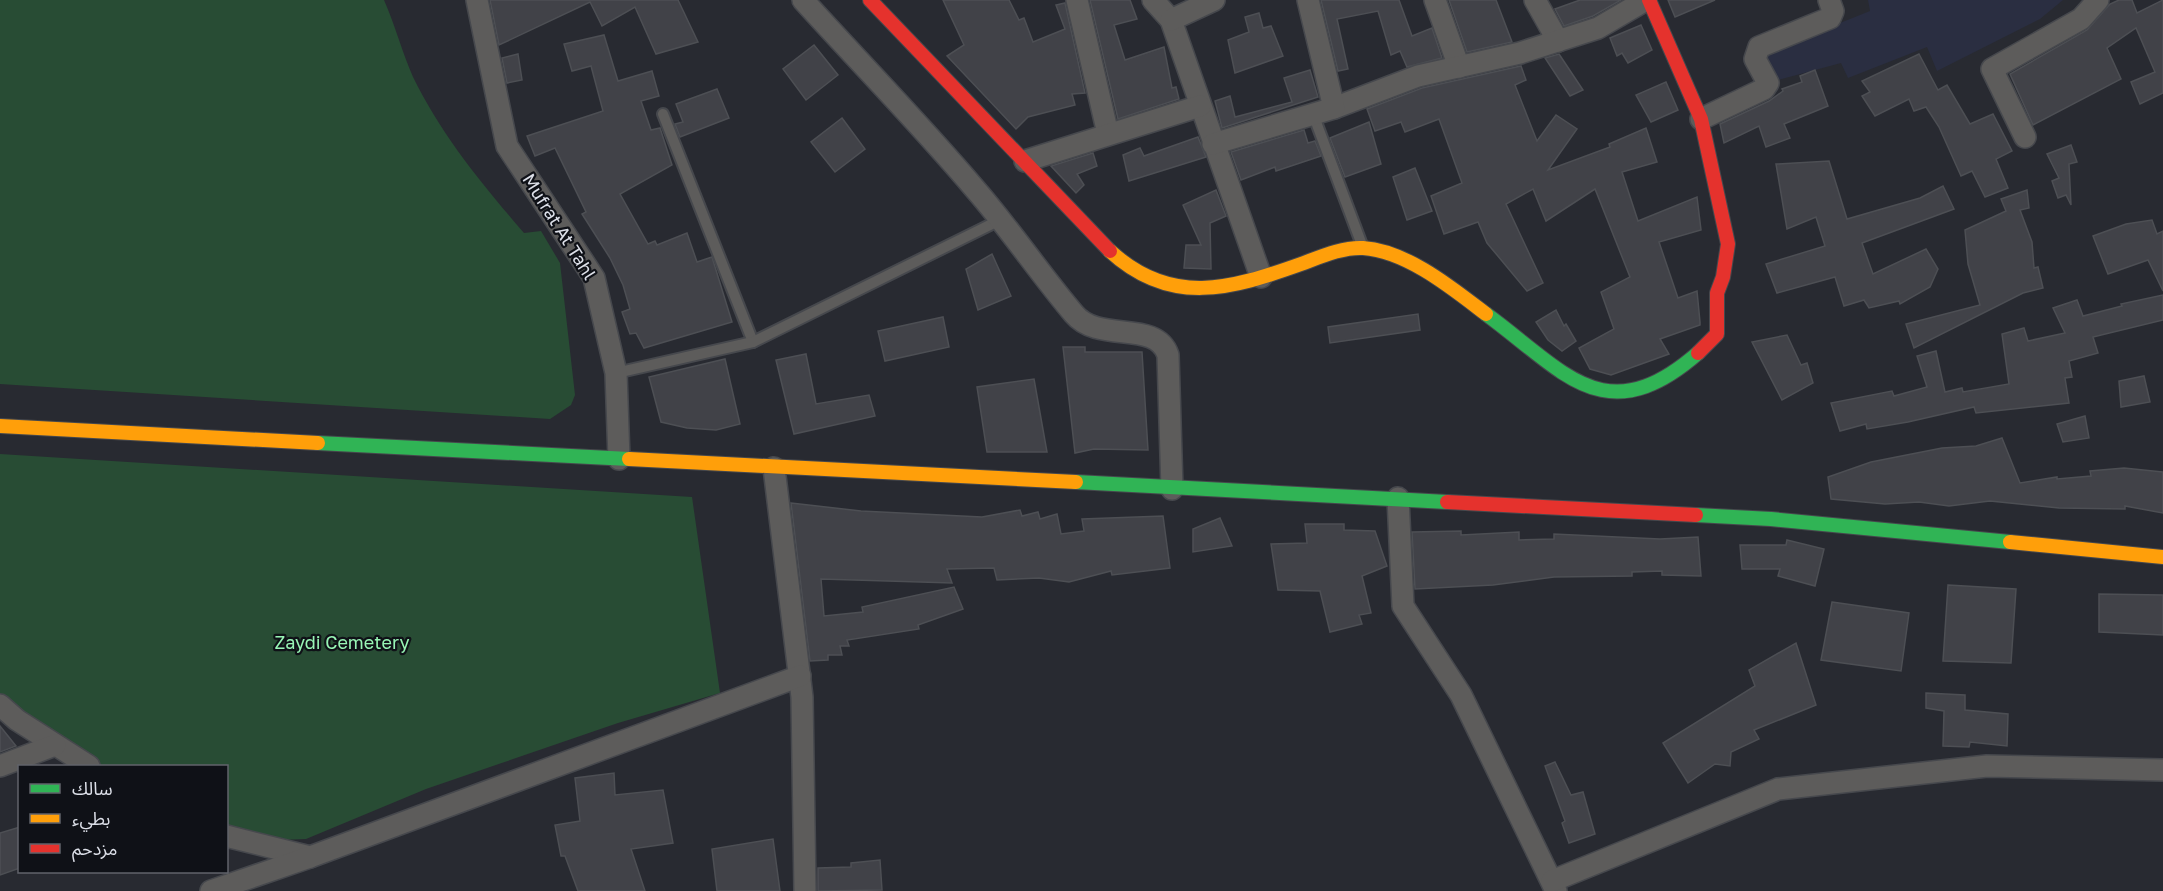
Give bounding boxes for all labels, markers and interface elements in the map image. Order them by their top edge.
street label: Mufrat At Tahl [518,169,601,284]
park label: Zaydi Cemetery [274,631,410,653]
legend [18,765,228,873]
text: سالك [72,777,113,799]
text: بطيء [72,807,110,832]
text: مزدحم [72,837,117,862]

